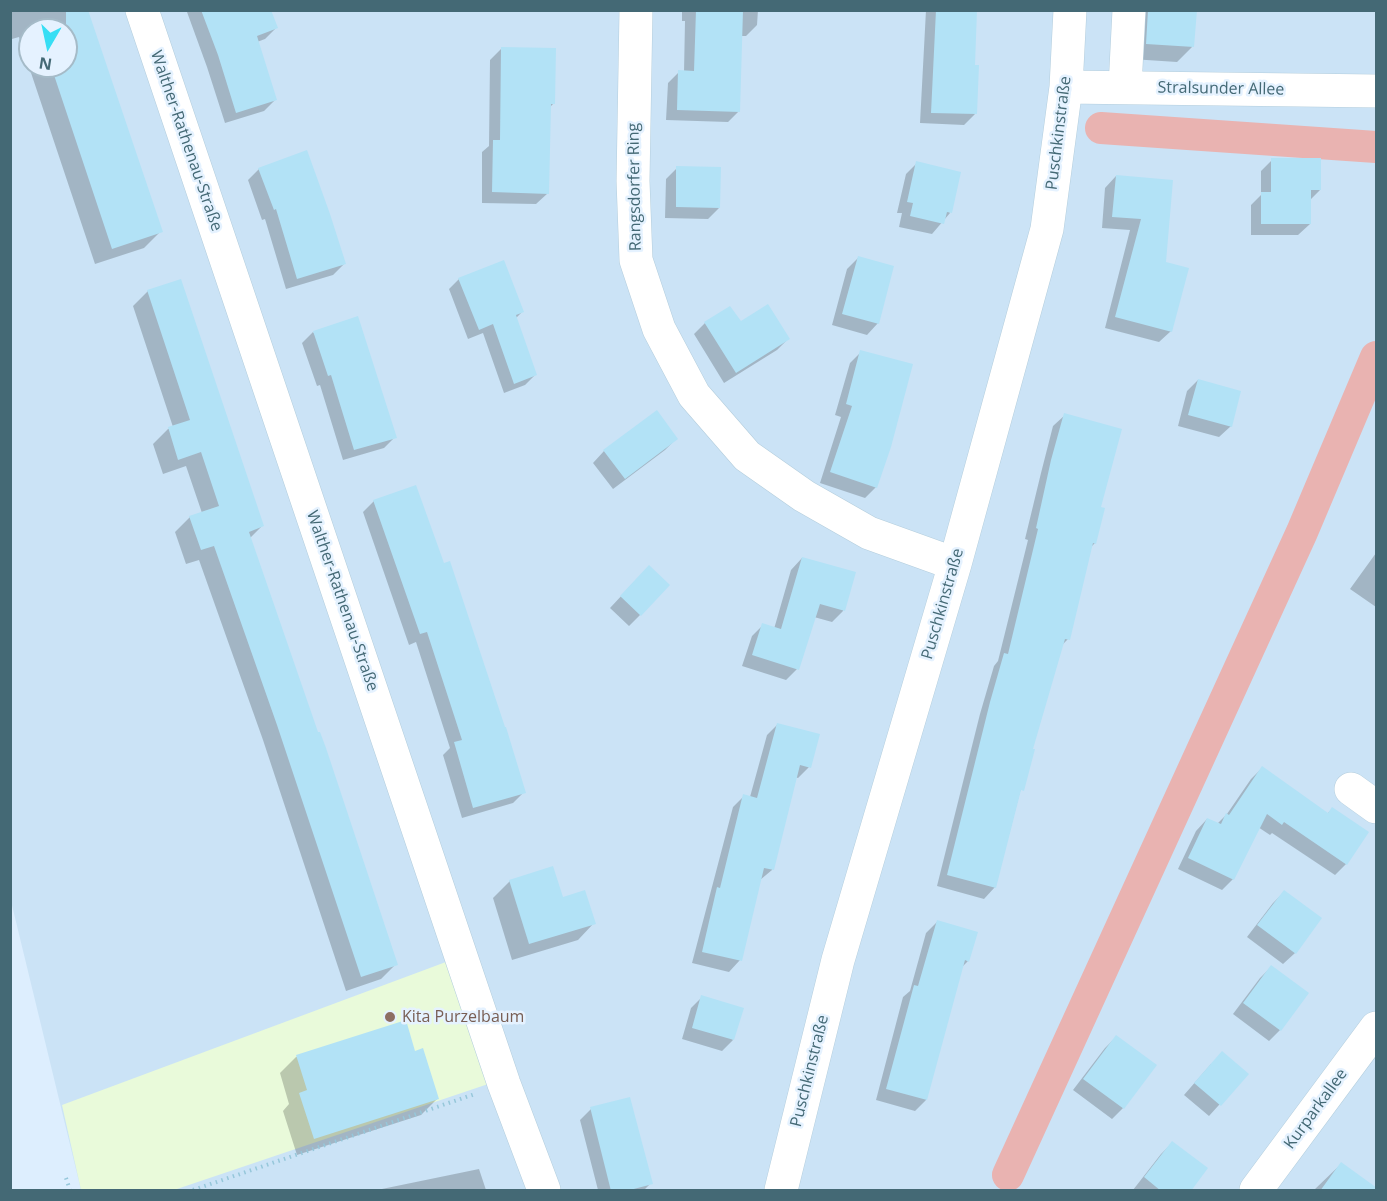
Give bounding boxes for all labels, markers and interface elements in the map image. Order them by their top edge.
north arrow [18,18,78,78]
street label: Walther-Rathenau-Straße [146,48,226,234]
text: N [37,52,54,76]
street label: Puschkinstraße [1042,75,1076,191]
street label: Stralsunder Allee [1157,78,1285,100]
street label: Rangsdorfer Ring [624,123,646,251]
street label: Walther-Rathenau-Straße [302,508,382,694]
street label: Puschkinstraße [918,546,968,662]
place label: Kita Purzelbaum [402,1007,524,1027]
marker: Kita Purzelbaum [383,1010,397,1024]
street label: Puschkinstraße [787,1013,833,1129]
street label: Kurparkallee [1280,1065,1352,1153]

